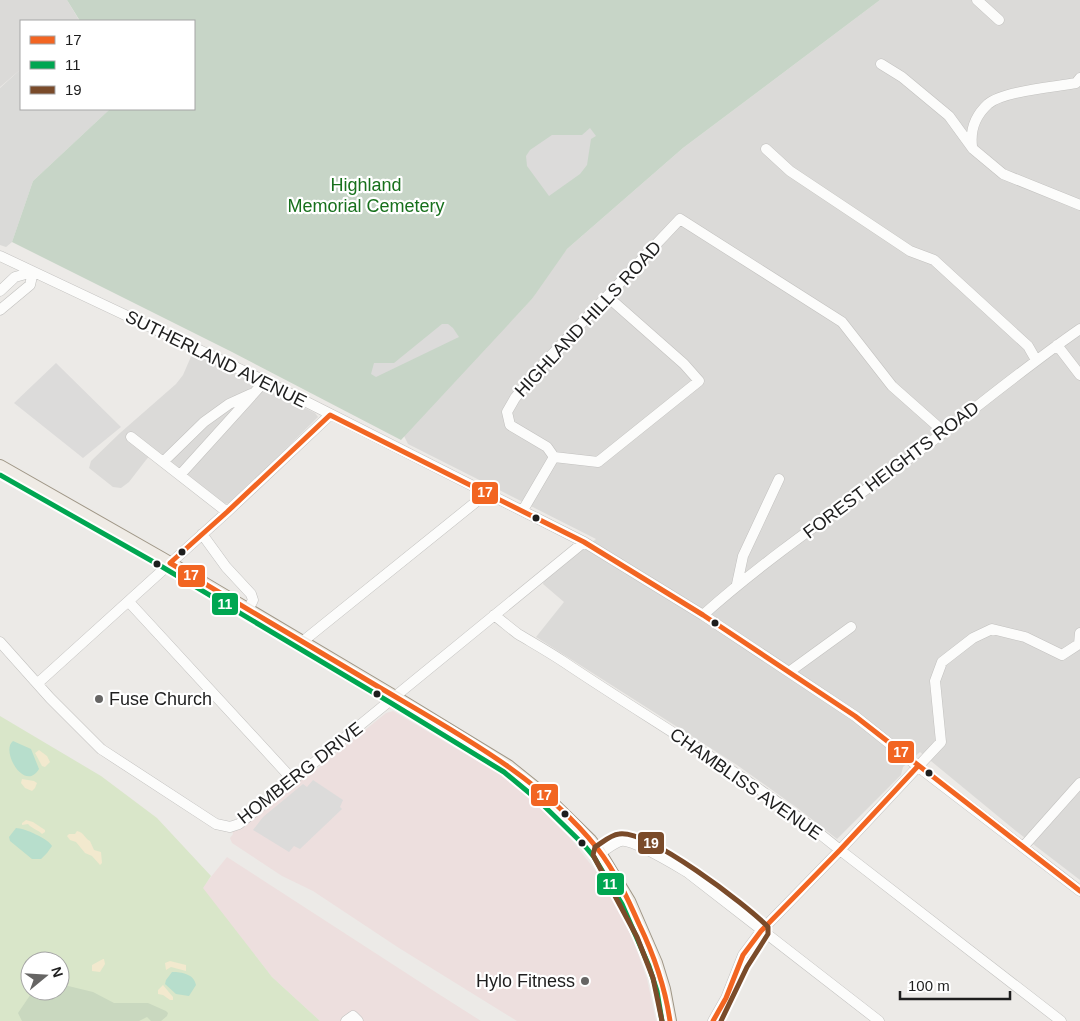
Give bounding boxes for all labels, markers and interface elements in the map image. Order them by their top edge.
legend [20,20,195,110]
text: 17 [65,31,82,48]
text: 11 [65,56,81,73]
text: 19 [65,81,82,98]
park label: Highland Memorial Cemetery [287,175,445,216]
street label: HIGHLAND HILLS ROAD [511,237,665,401]
street label: SUTHERLAND AVENUE [122,306,310,412]
street label: FOREST HEIGHTS ROAD [799,397,983,543]
line badge: 17 [471,481,499,505]
text: 17 [477,484,493,500]
unlabelled marker [531,513,541,523]
unlabelled marker [177,547,187,557]
unlabelled marker [152,559,162,569]
line badge: 17 [177,564,206,588]
text: 17 [183,567,199,583]
line badge: 11 [211,592,239,616]
text: 11 [218,596,233,612]
unlabelled marker [710,618,720,628]
place label: Fuse Church [109,689,212,709]
unlabelled marker [372,689,382,699]
marker: Fuse Church [93,693,105,705]
street label: HOMBERG DRIVE [234,718,366,828]
street label: CHAMBLISS AVENUE [666,724,826,844]
line badge: 17 [887,740,915,764]
text: 17 [893,744,909,760]
unlabelled marker [924,768,934,778]
line badge: 17 [530,783,559,807]
text: 17 [536,787,552,803]
unlabelled marker [560,809,570,819]
line badge: 19 [637,831,665,855]
text: 19 [643,835,659,851]
unlabelled marker [577,838,587,848]
line badge: 11 [596,872,625,896]
text: 11 [603,876,618,892]
north arrow [20,951,70,1001]
text: N [48,965,67,979]
scale bar [900,968,1010,1000]
place label: Hylo Fitness [476,971,575,991]
marker: Hylo Fitness [579,975,591,987]
text: 100 m [908,977,950,994]

